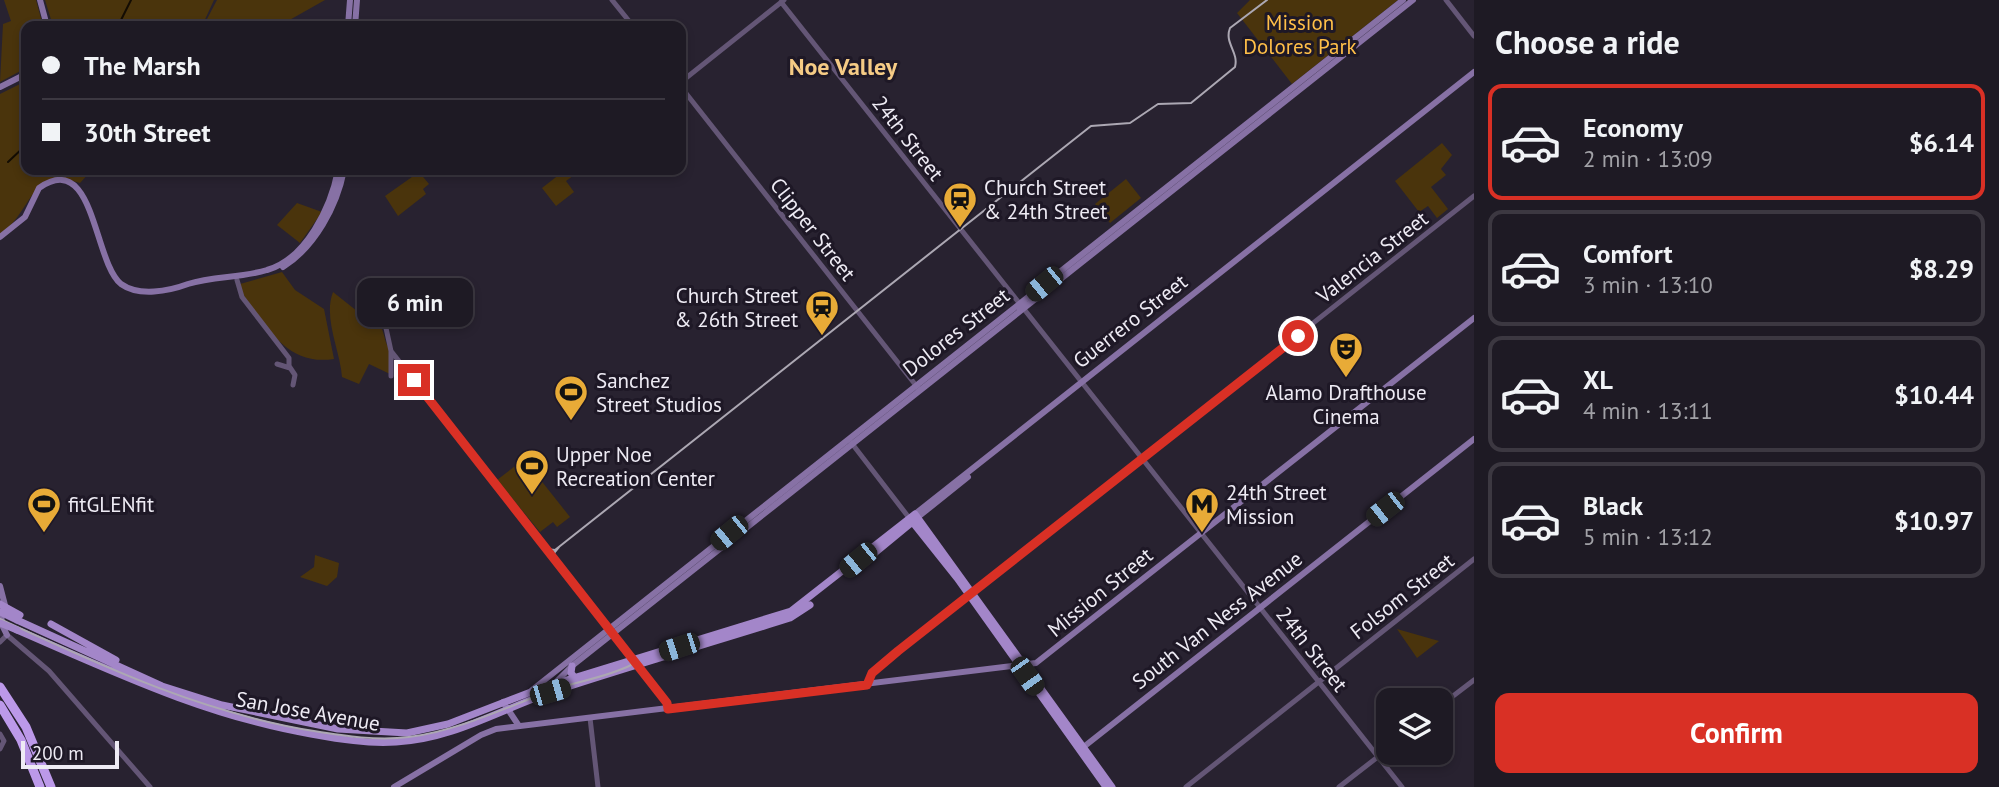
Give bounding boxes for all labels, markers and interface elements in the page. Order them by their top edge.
park label: Mission Dolores Park [1243,9,1357,60]
text: Choose a ride [1495,21,1680,63]
text: The Marsh [84,49,201,82]
district label: Noe Valley [789,51,898,82]
street label: 24th Street [866,90,950,186]
icon: car [1499,111,1562,174]
text: Economy [1583,111,1683,144]
text: 30th Street [84,116,211,149]
text: $6.14 [1909,126,1974,159]
text: 2 min · 13:09 [1583,144,1713,173]
street label: Clipper Street [764,172,862,286]
place label: Church Street & 24th Street [984,174,1107,225]
station icon: Church Street & 24th Street [941,180,979,229]
street label: Valencia Street [1310,205,1433,310]
icon: car [1499,237,1562,300]
text: Comfort [1583,237,1673,270]
text: $8.29 [1909,252,1974,285]
car [1022,263,1067,305]
street label: Guerrero Street [1068,268,1192,374]
text: 3 min · 13:10 [1583,270,1713,299]
callout: 6 min [356,278,472,328]
place label: Church Street & 26th Street [675,282,798,333]
street label: Dolores Street [897,282,1015,382]
text: 6 min [387,288,443,317]
station icon: Church Street & 26th Street [803,288,841,337]
route start [1282,320,1314,352]
theatre icon: Alamo Drafthouse Cinema [1327,330,1365,379]
icon: car [1499,363,1562,426]
text: XL [1583,363,1613,396]
route end [398,364,430,396]
place label: Sanchez Street Studios [596,367,722,418]
sports icon: Sanchez Street Studios [552,373,590,422]
text: $10.44 [1894,378,1974,411]
place label: Alamo Drafthouse Cinema [1265,379,1427,430]
text: 4 min · 13:11 [1583,396,1713,425]
place label: Upper Noe Recreation Center [556,441,715,492]
sports icon: Upper Noe Recreation Center [513,447,551,496]
place label: 24th Street Mission [1226,479,1327,530]
sports icon: fitGLENfit [25,485,63,534]
metro station icon: 24th Street Mission [1183,485,1221,534]
car [1362,488,1409,530]
icon: car [1499,489,1562,552]
text: Black [1583,489,1643,522]
place label: fitGLENfit [68,491,154,518]
text: $10.97 [1894,504,1974,537]
car [707,512,752,554]
text: 5 min · 13:12 [1583,522,1713,551]
car [836,539,881,581]
street label: Mission Street [1042,541,1158,643]
street label: South Van Ness Avenue [1126,545,1308,695]
street label: Folsom Street [1345,547,1459,645]
street label: 24th Street [1270,601,1354,697]
car [656,631,703,663]
car [1007,653,1048,699]
car [527,676,574,708]
street label: San Jose Avenue [234,685,382,737]
map controls [1376,688,1453,765]
button: layers [1376,688,1453,765]
button: Confirm [1495,693,1978,773]
scale bar [21,738,119,770]
text: 200 m [32,741,84,765]

